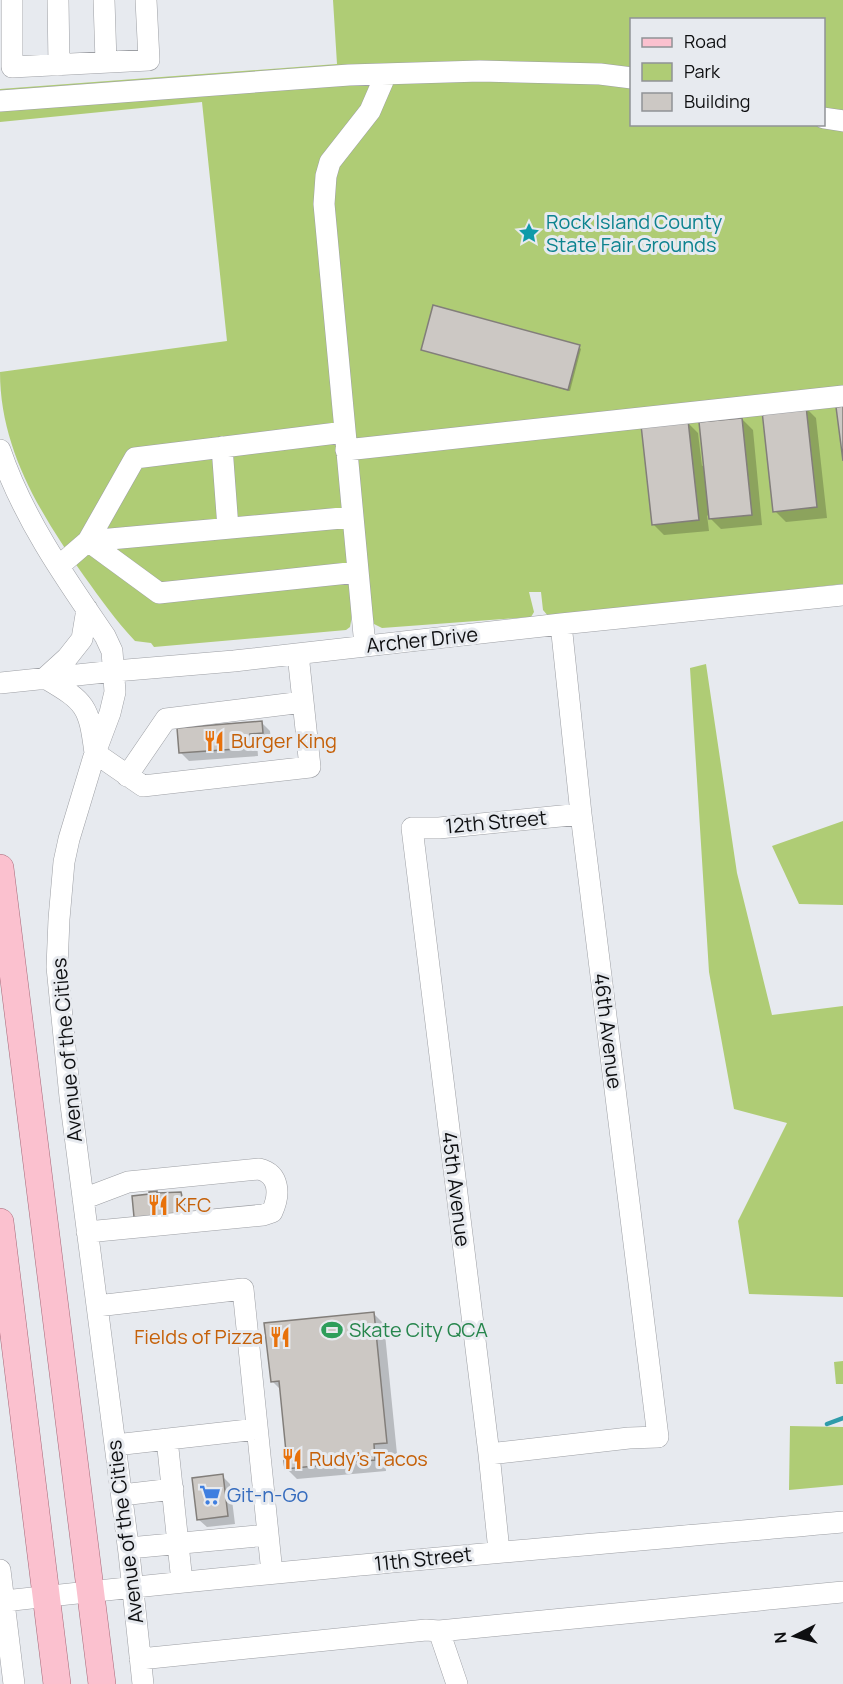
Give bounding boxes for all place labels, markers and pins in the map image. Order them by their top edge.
place label: Rock Island County State Fair Grounds [546,208,723,258]
place icon: Rock Island County State Fair Grounds [517,221,541,245]
place label: Burger King [231,727,337,754]
restaurant icon: Burger King [202,729,226,753]
place label: KFC [175,1191,211,1218]
restaurant icon: KFC [146,1193,170,1217]
place label: Skate City QCA [349,1316,488,1343]
sports icon: Skate City QCA [320,1318,344,1342]
place label: Fields of Pizza [134,1323,263,1350]
restaurant icon: Fields of Pizza [268,1325,292,1349]
place label: Rudy's Tacos [309,1445,428,1472]
restaurant icon: Rudy's Tacos [280,1447,304,1471]
place label: Git-n-Go [227,1481,309,1508]
supermarket icon: Git-n-Go [198,1483,222,1507]

